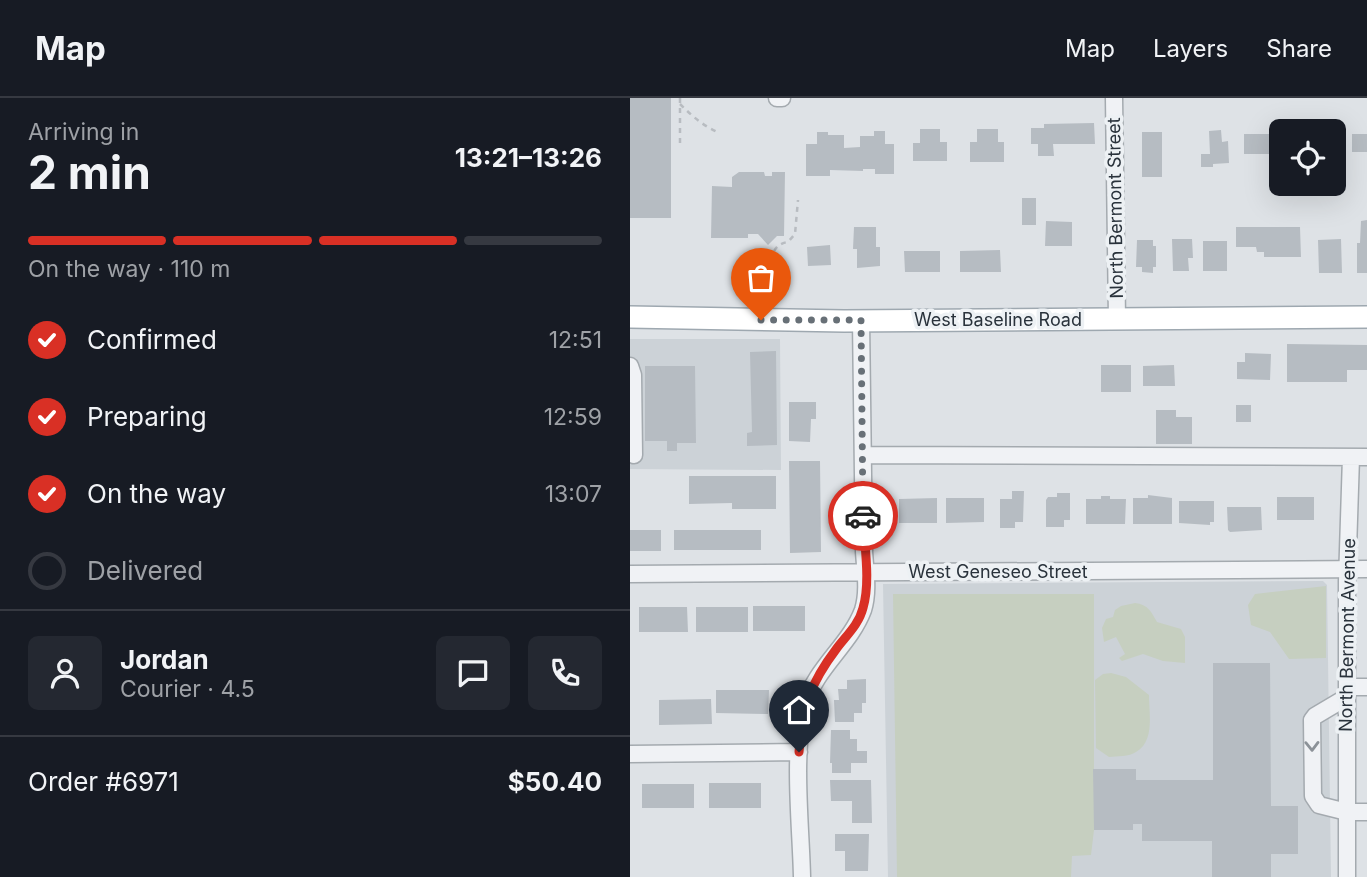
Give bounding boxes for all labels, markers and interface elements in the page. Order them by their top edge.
text: Map [35,28,106,68]
text: Map [1065,34,1115,63]
text: Layers [1153,34,1228,63]
text: Share [1266,34,1332,63]
street label: North Bermont Street [1103,117,1127,299]
text: Arriving in [28,118,139,146]
map controls [1269,119,1346,196]
button: locate [1269,119,1346,196]
text: 13:21–13:26 [455,142,602,173]
text: 2 min [28,144,151,200]
pin [731,248,791,320]
text: On the way · 110 m [28,255,230,283]
icon: bag [742,259,780,297]
street label: West Baseline Road [914,309,1082,330]
icon: check [28,321,66,359]
text: Confirmed [87,324,217,355]
text: 12:51 [549,326,602,354]
icon: check [28,398,66,436]
text: Preparing [87,401,207,432]
text: 12:59 [544,403,602,431]
icon: check [28,475,66,513]
text: On the way [87,478,226,509]
text: 13:07 [545,480,602,508]
courier [828,481,898,551]
icon: car [844,497,882,535]
street label: North Bermont Avenue [1335,538,1359,732]
text: Delivered [87,555,203,586]
street label: West Geneseo Street [908,561,1088,582]
button: person [28,636,102,710]
button: chat [436,636,510,710]
button: phone [528,636,602,710]
text: Jordan [120,644,209,675]
text: Courier · 4.5 [120,675,255,703]
pin [769,680,829,752]
icon: home [780,691,818,729]
one-way arrow [1304,742,1320,752]
text: Order #6971 [28,766,179,797]
text: $50.40 [508,766,602,797]

